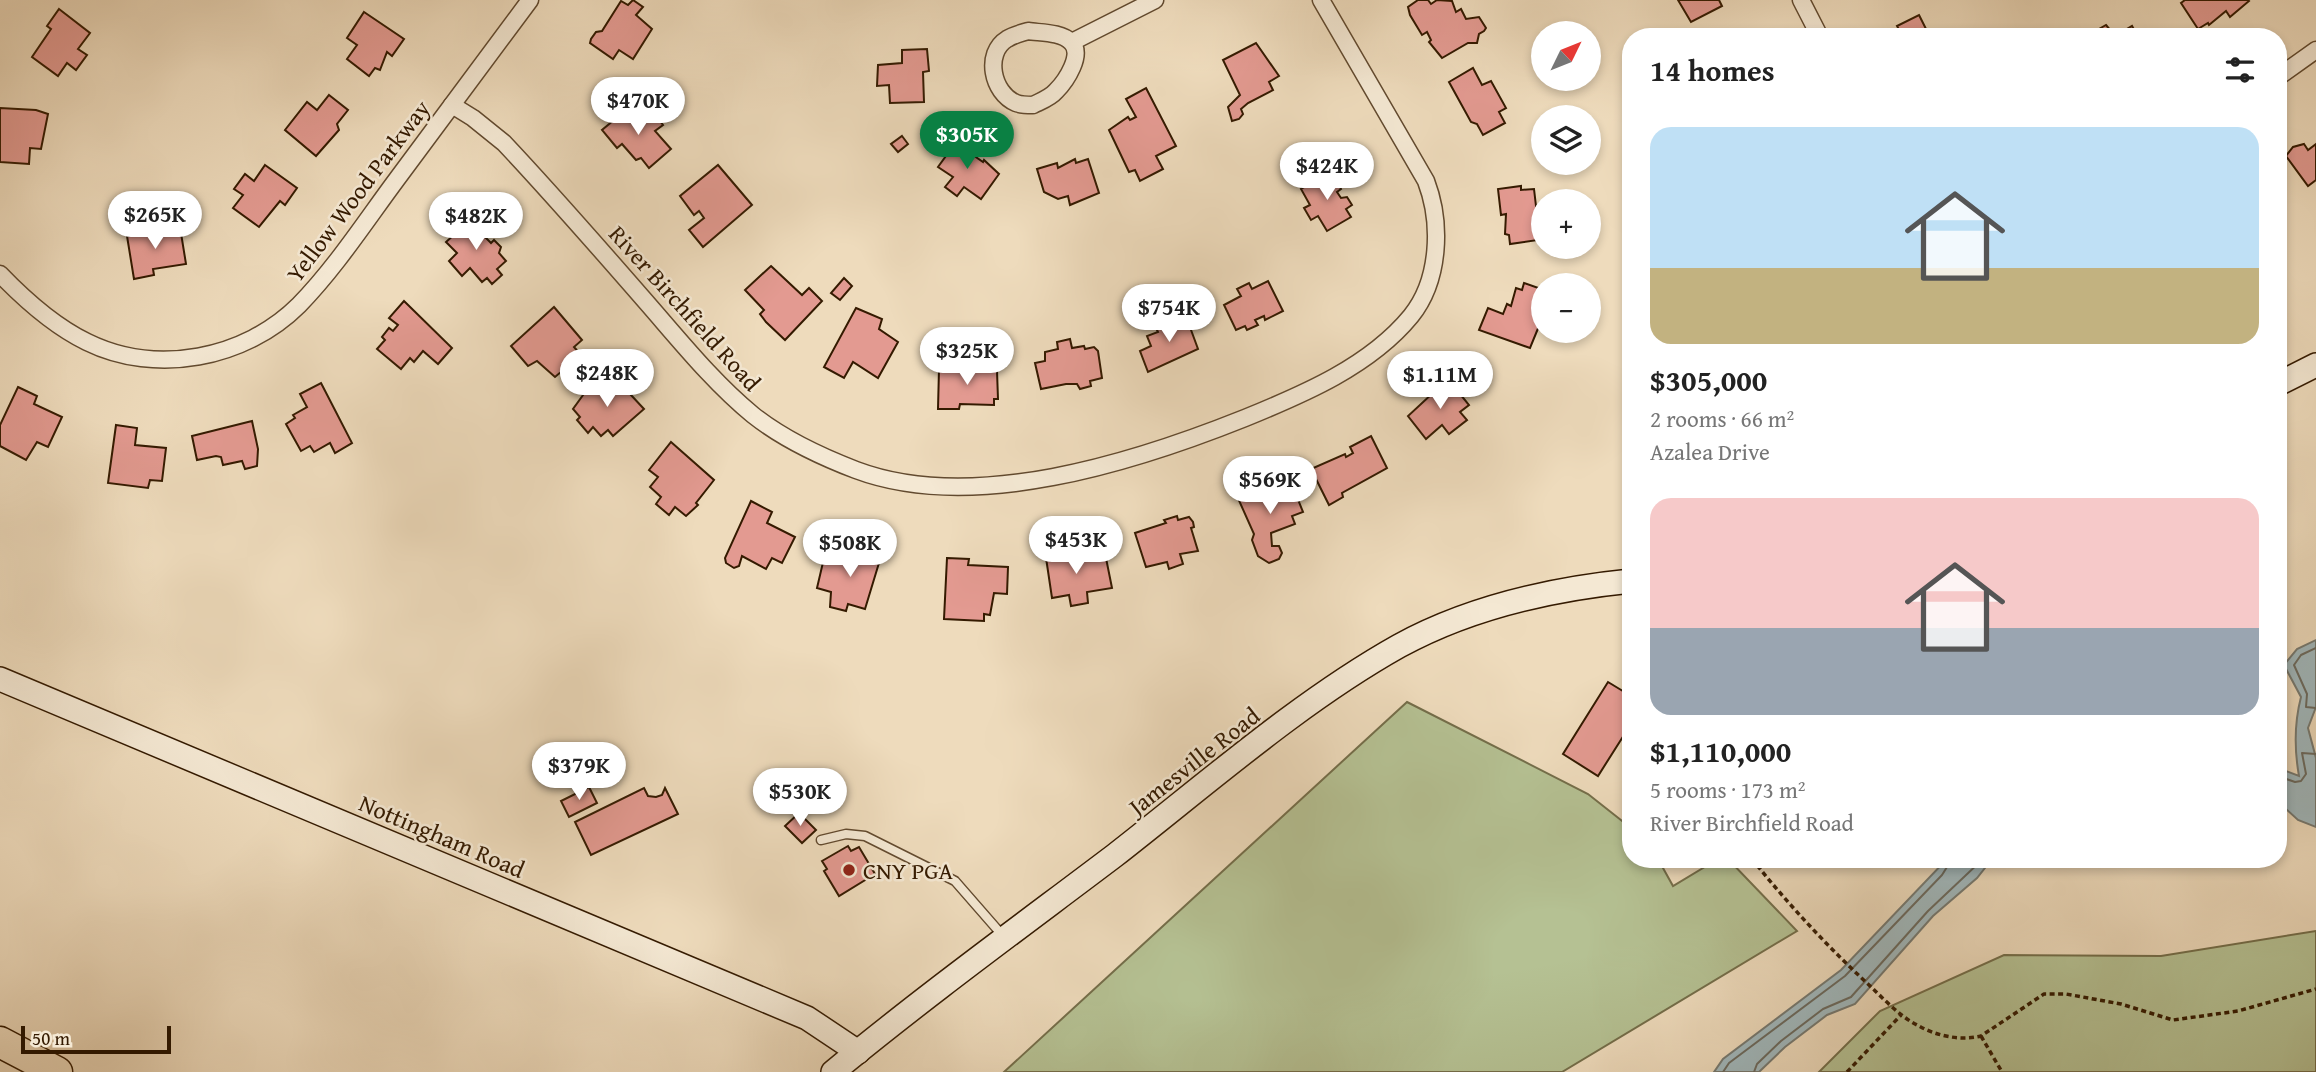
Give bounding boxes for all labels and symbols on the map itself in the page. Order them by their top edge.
north arrow [1531,21,1601,91]
pin: $470K [589,78,687,137]
street label: Yellow Wood Parkway [278,92,438,290]
pin: $305K [918,111,1016,171]
pin: $424K [1278,142,1376,202]
pin: $265K [106,191,204,251]
pin: $482K [427,192,525,252]
street label: River Birchfield Road [601,217,769,399]
pin: $754K [1120,284,1218,344]
pin: $325K [918,328,1016,387]
pin: $248K [558,350,656,409]
pin: $1.11M [1383,352,1497,411]
pin: $569K [1221,456,1319,516]
pin: $453K [1027,516,1125,576]
pin: $508K [801,520,899,579]
street label: Jamesville Road [1119,698,1267,825]
pin: $379K [530,742,628,802]
pin: $530K [751,768,849,828]
street label: Nottingham Road [354,785,530,887]
place label: CNY PGA [863,853,953,888]
marker: CNY PGA [841,862,857,878]
scale bar [21,1023,172,1055]

